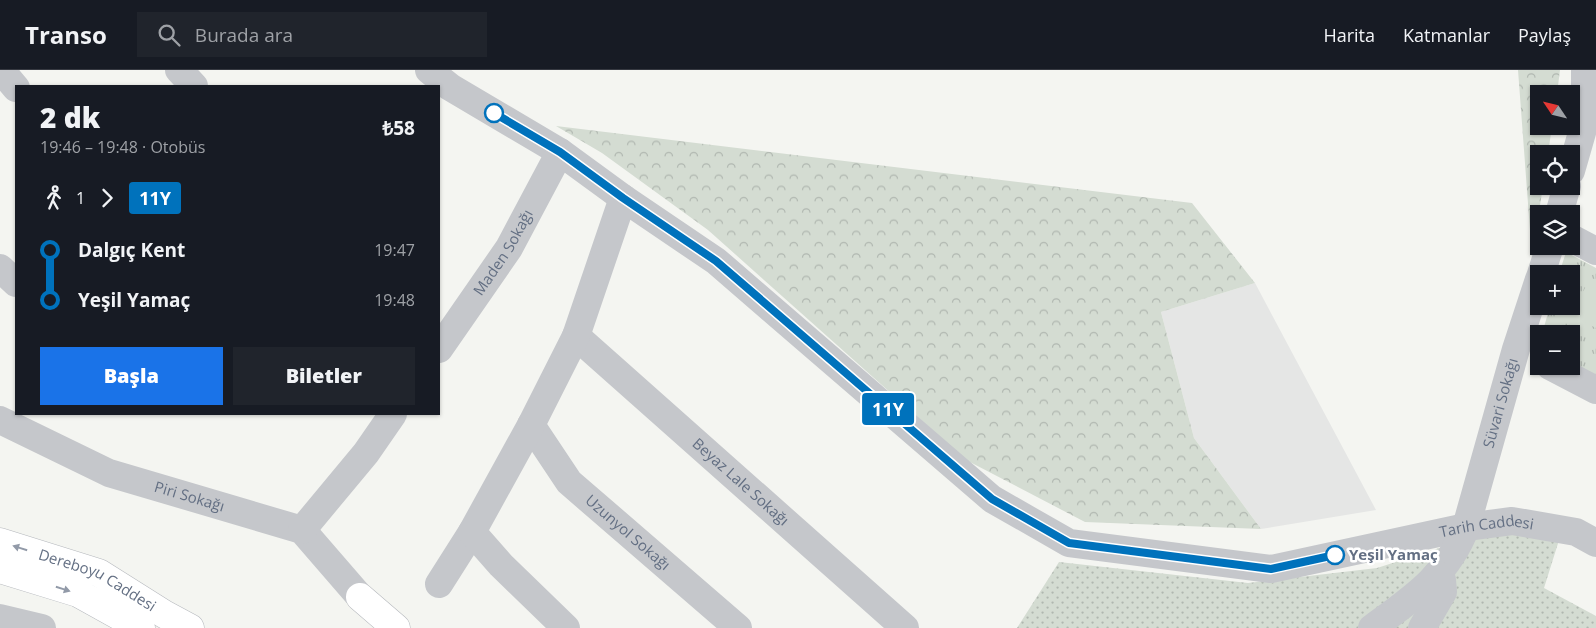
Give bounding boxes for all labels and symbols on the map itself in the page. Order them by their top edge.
north arrow [1530,85,1580,135]
unlabelled marker [484,103,504,123]
street label: Maden Sokağı [468,206,537,299]
street label: Süvari Sokağı [1478,356,1522,450]
line badge: 11Y [859,393,917,425]
street label: Beyaz Lale Sokağı [689,433,794,529]
street label: Piri Sokağı [152,476,227,516]
street label: Uzunyol Sokağı [582,490,675,574]
street label: Tarih Caddesi [1437,510,1535,541]
one-way arrow [13,544,28,552]
street label: Dereboyu Caddesi [36,544,160,616]
place label: Yeşil Yamaç [1349,544,1438,564]
marker: Yeşil Yamaç [1325,545,1345,565]
one-way arrow [56,585,71,593]

